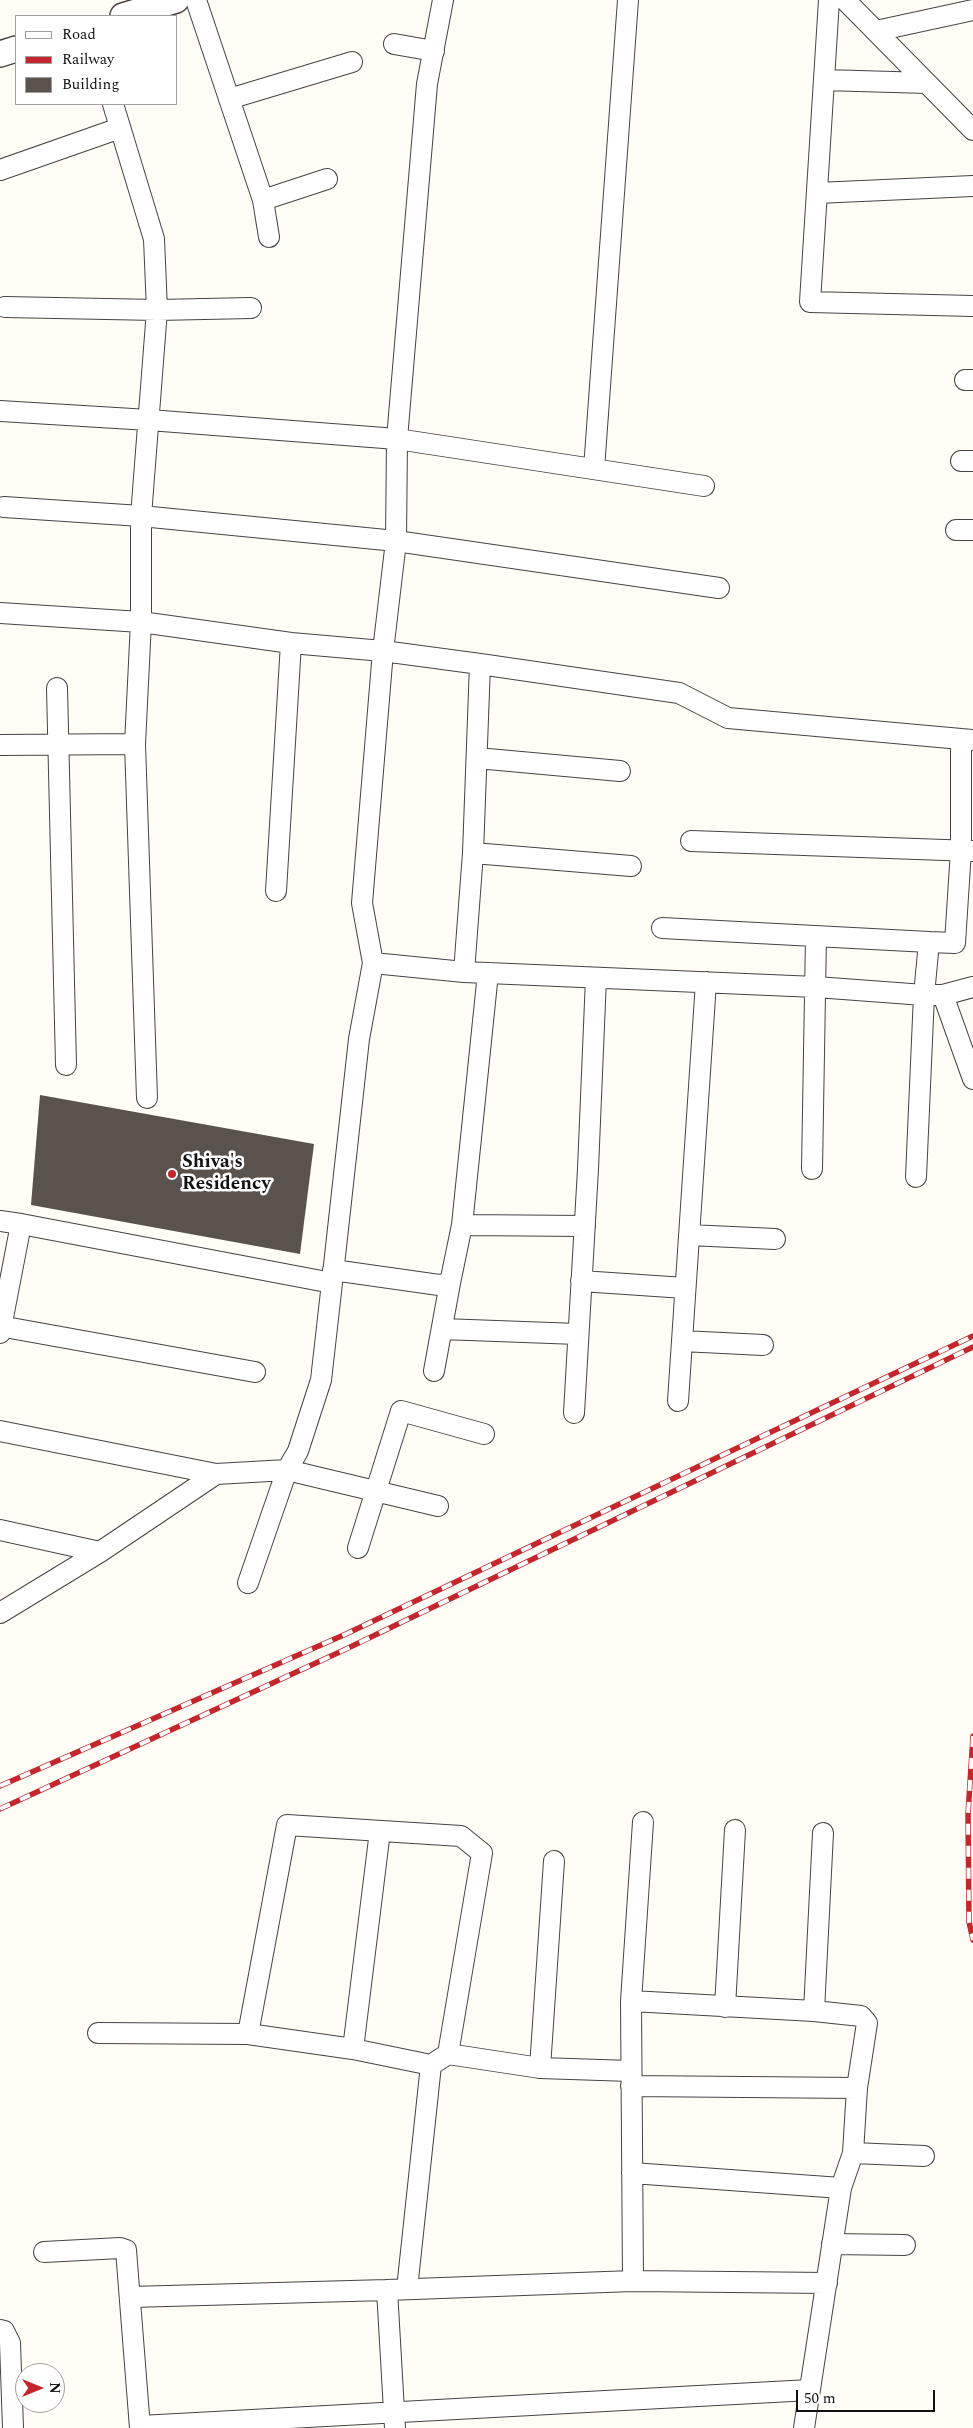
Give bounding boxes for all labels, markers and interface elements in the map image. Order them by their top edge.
legend [15,15,178,105]
text: Road [62,23,96,46]
text: Railway [62,48,114,71]
text: Building [62,73,119,96]
place label: Shiva's Residency [182,1152,270,1196]
marker: Shiva's Residency [166,1168,178,1180]
north arrow [15,2363,65,2413]
scale bar [798,2380,937,2412]
text: N [44,2382,65,2394]
text: 50 m [804,2387,836,2410]

